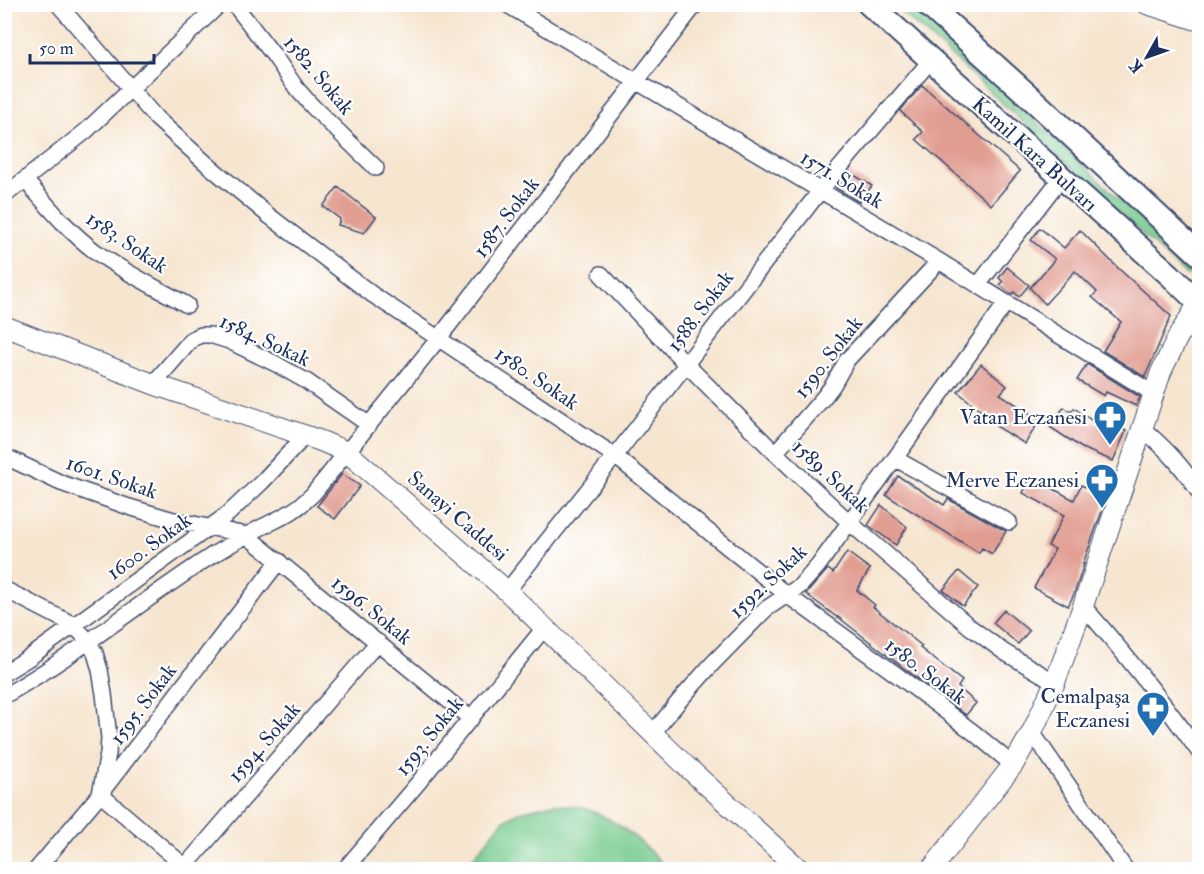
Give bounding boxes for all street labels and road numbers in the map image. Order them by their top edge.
street label: 1582. Sokak [277,30,360,121]
street label: Kamil Kara Bulvarı [966,91,1103,218]
street label: 1571. Sokak [795,144,888,215]
street label: 1587. Sokak [467,171,546,263]
street label: 1583. Sokak [80,205,173,280]
street label: 1588. Sokak [661,265,740,357]
street label: 1584. Sokak [215,308,314,373]
street label: 1590. Sokak [788,311,869,404]
street label: 1580. Sokak [489,340,584,416]
street label: 1589. Sokak [786,434,875,519]
street label: 1601. Sokak [63,449,161,506]
street label: Sanayi Caddesi [402,465,514,568]
street label: 1600. Sokak [102,507,197,586]
street label: 1592. Sokak [724,538,813,624]
street label: 1596. Sokak [326,569,418,651]
street label: 1580. Sokak [879,632,972,711]
street label: 1595. Sokak [104,658,183,750]
street label: 1593. Sokak [389,691,470,781]
street label: 1594. Sokak [222,697,307,788]

